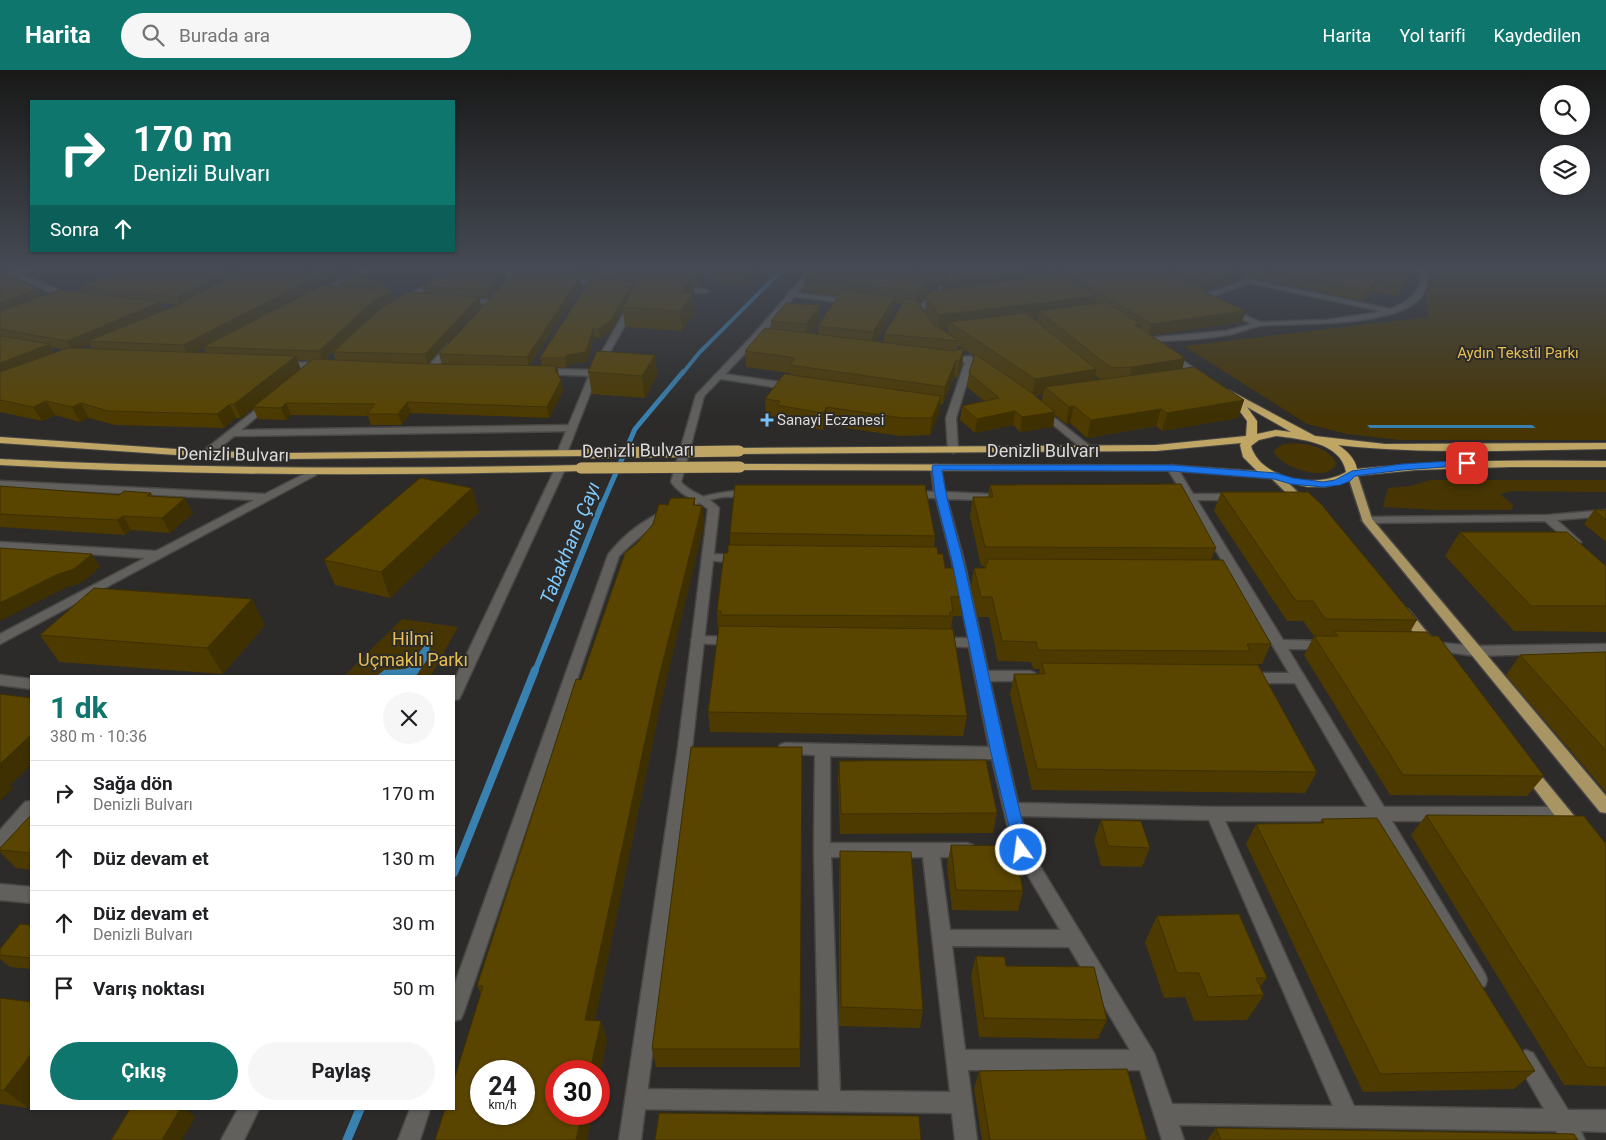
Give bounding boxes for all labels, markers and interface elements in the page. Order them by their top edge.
search box [121,13,471,58]
text: Harita [25,21,91,49]
icon: search [139,21,167,49]
text: Burada ara [179,24,270,47]
text: Harita [1323,25,1371,46]
text: Yol tarifi [1399,25,1466,46]
text: Kaydedilen [1494,25,1581,46]
map controls [1540,85,1590,195]
button: search [1540,85,1590,135]
text: 170 m [133,119,232,160]
icon: right [50,120,115,185]
button: layers [1540,145,1590,195]
text: Denizli Bulvarı [133,161,270,186]
icon: ahead [109,215,137,243]
text: Sonra [50,218,99,241]
park label: Aydın Tekstil Parkı [1457,344,1579,362]
place label: Sanayi Eczanesi [777,411,884,429]
marker: Sanayi Eczanesi [761,414,773,426]
street label: Denizli Bulvarı [582,439,694,461]
street label: Denizli Bulvarı [987,440,1099,461]
pin [1446,442,1488,484]
street label: Denizli Bulvarı [177,443,289,465]
icon: arrive [1453,449,1481,477]
water label: Tabakhane Çayı [535,479,605,607]
park label: Hilmi Uçmaklı Parkı [358,628,468,670]
text: 1 dk [50,690,108,725]
button: close [383,692,435,744]
text: 380 m · 10:36 [50,727,147,746]
text: Sağa dön [93,772,173,795]
icon: right [50,779,78,807]
text: 170 m [382,782,435,805]
text: Denizli Bulvarı [93,795,193,814]
position arrow [994,823,1046,875]
icon: ahead [50,844,78,872]
text: Düz devam et [93,847,209,870]
text: 130 m [382,847,435,870]
text: Düz devam et [93,902,209,925]
icon: ahead [50,909,78,937]
text: 30 m [392,912,435,935]
text: Denizli Bulvarı [93,925,193,944]
icon: arrive [50,974,78,1002]
text: Varış noktası [93,977,205,1000]
text: 50 m [392,977,435,1000]
button: Çıkış [50,1042,238,1100]
button: Paylaş [248,1042,435,1100]
speed limit sign: 30 [545,1060,610,1125]
text: 24 [488,1072,517,1101]
text: km/h [488,1098,517,1112]

